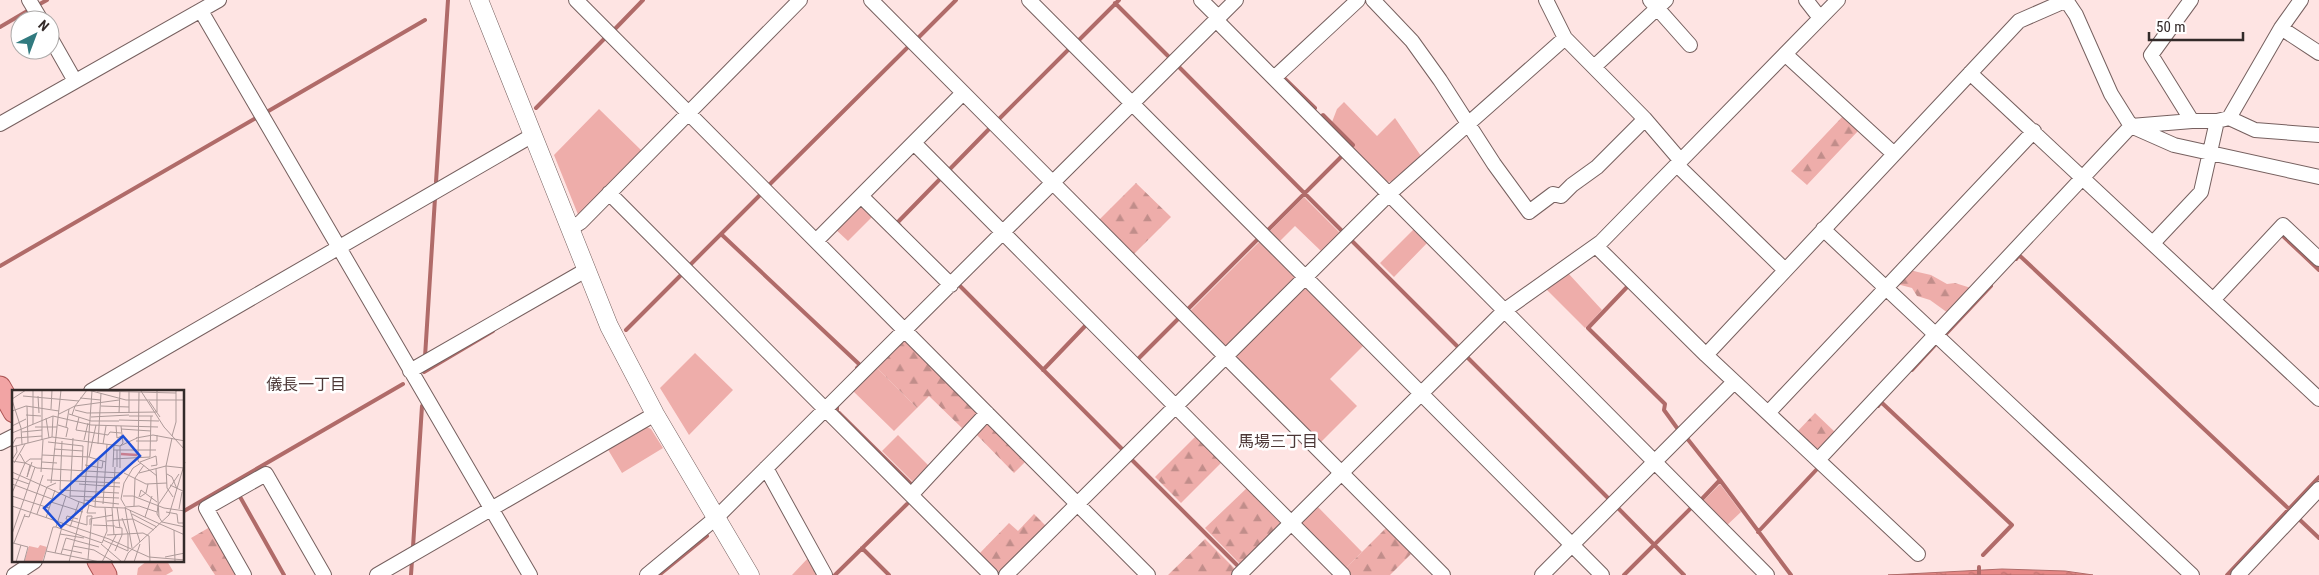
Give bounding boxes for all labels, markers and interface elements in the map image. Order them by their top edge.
north arrow [10,10,60,60]
scale bar [2149,10,2243,42]
text: N [35,17,52,34]
text: 50 m [2156,18,2186,36]
district label: 儀長一丁目 [266,375,346,394]
inset map [12,390,185,562]
district label: 馬場三丁目 [1238,432,1318,451]

